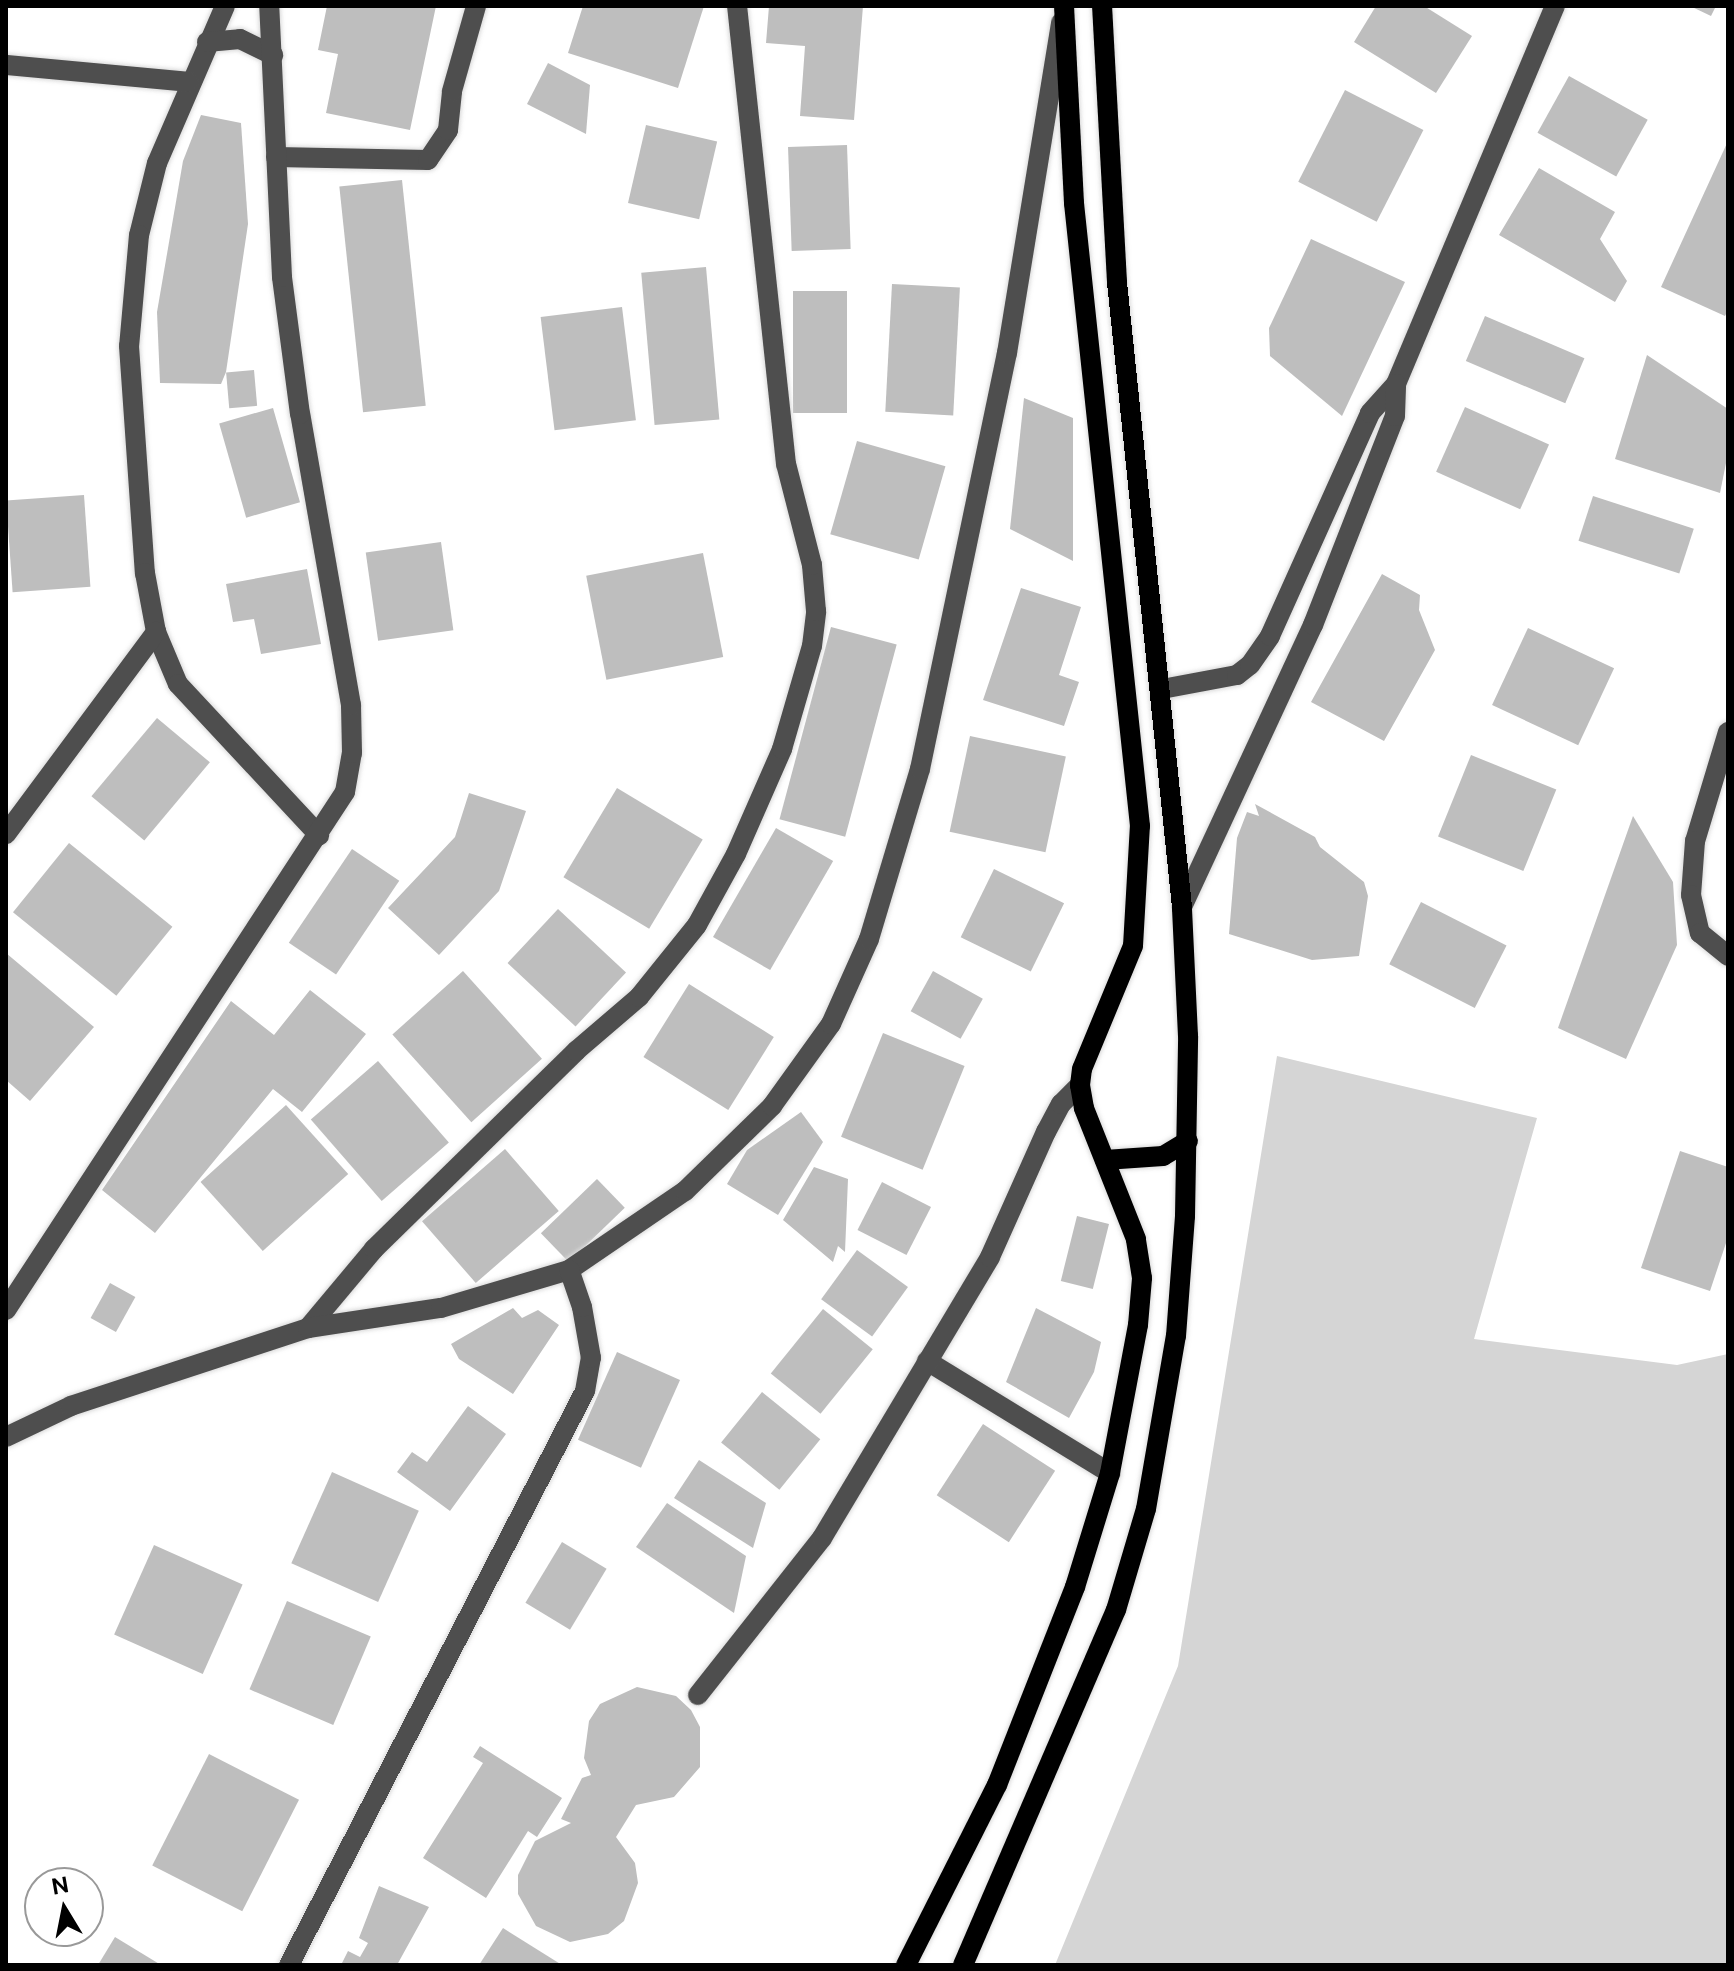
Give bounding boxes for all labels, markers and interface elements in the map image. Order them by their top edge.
north arrow [24,1867,104,1947]
text: N [49,1871,71,1900]

